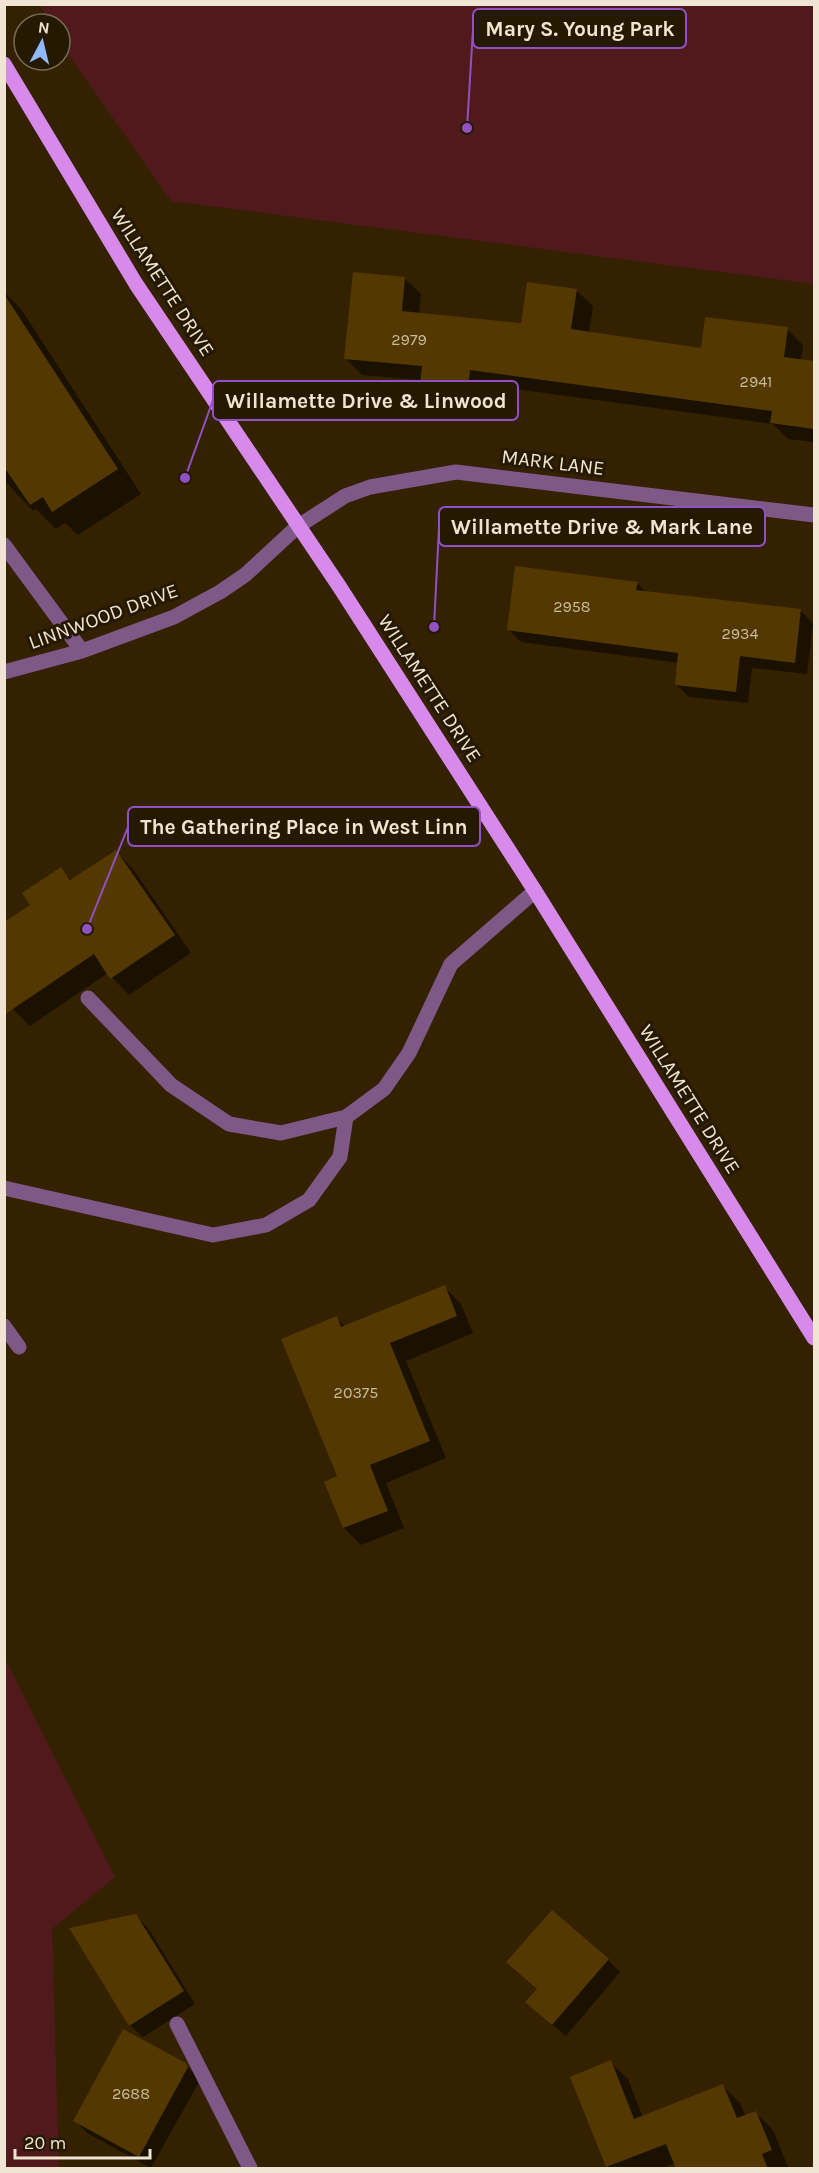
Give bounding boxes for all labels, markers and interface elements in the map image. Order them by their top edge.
callout: Mary S. Young Park [473,9,686,48]
north arrow [12,12,72,72]
text: N [37,17,51,38]
text: Mary S. Young Park [485,17,675,41]
street label: WILLAMETTE DRIVE [106,204,219,360]
house number: 2979 [391,330,427,349]
house number: 2941 [740,372,772,391]
callout: Willamette Drive & Linwood [213,381,518,420]
text: Willamette Drive & Linwood [225,389,507,413]
street label: MARK LANE [500,445,606,480]
callout: Willamette Drive & Mark Lane [439,507,765,546]
text: Willamette Drive & Mark Lane [451,515,753,539]
street label: LINNWOOD DRIVE [25,579,181,654]
house number: 2958 [553,597,591,616]
street label: WILLAMETTE DRIVE [373,610,486,766]
house number: 2934 [722,624,759,643]
callout: The Gathering Place in West Linn [128,807,480,846]
text: The Gathering Place in West Linn [140,815,468,839]
street label: WILLAMETTE DRIVE [634,1020,745,1178]
house number: 20375 [334,1383,378,1402]
house number: 2688 [112,2084,150,2103]
scale bar [15,2122,150,2160]
text: 20 m [24,2132,66,2154]

